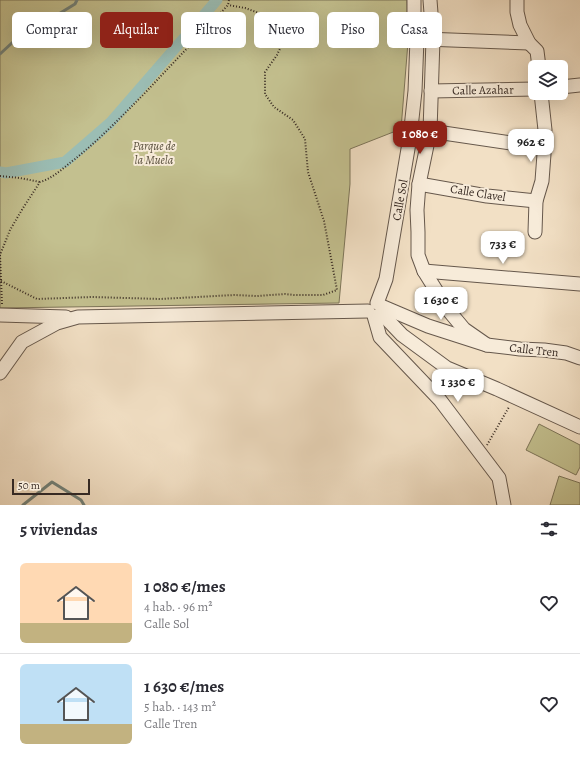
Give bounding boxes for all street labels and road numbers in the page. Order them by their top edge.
street label: Calle Azahar [452,81,514,99]
street label: Calle Sol [388,178,412,222]
street label: Calle Clavel [449,181,507,205]
street label: Calle Tren [509,339,560,361]

